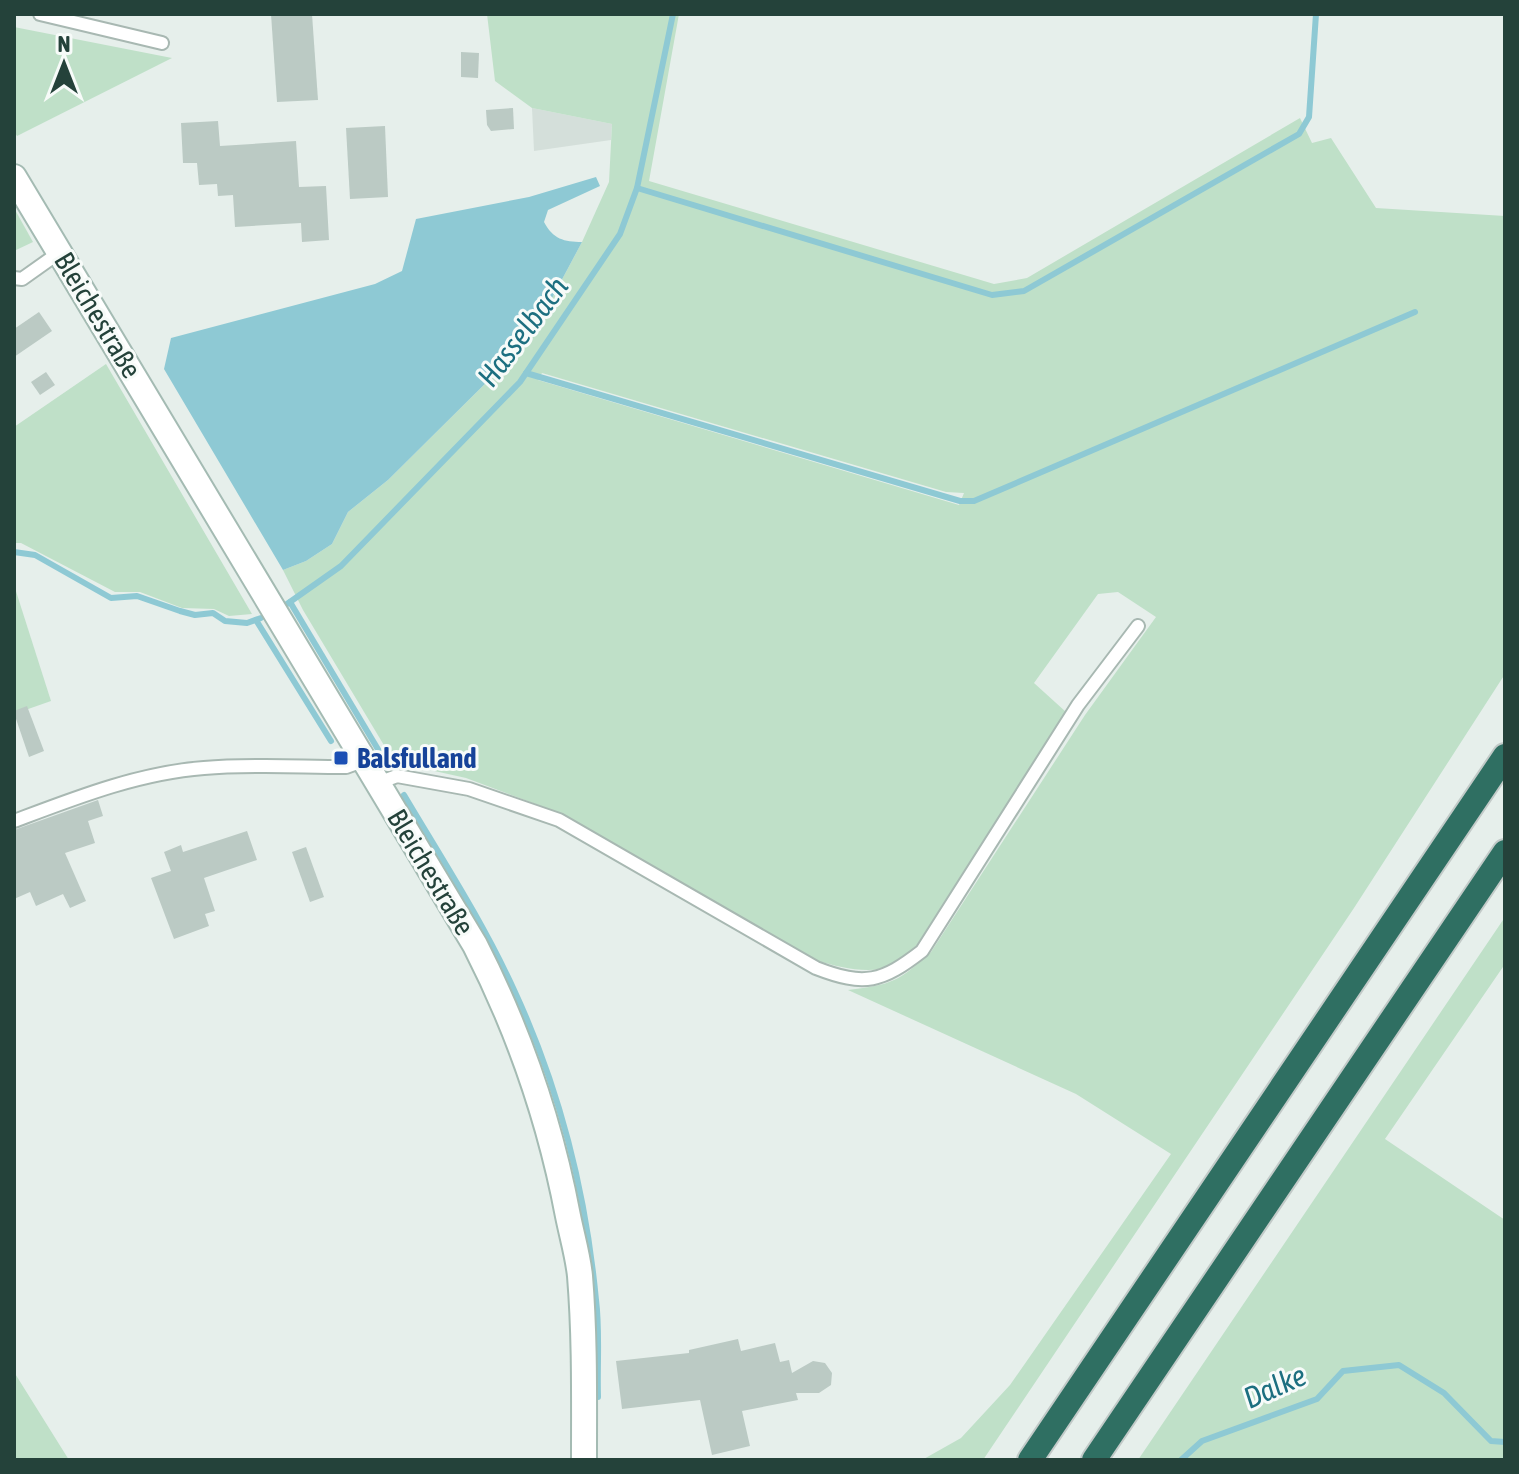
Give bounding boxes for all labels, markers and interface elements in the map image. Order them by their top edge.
north arrow [24,24,104,104]
text: N [58,31,70,57]
street label: Bleichestraße [48,246,148,384]
water label: Hasselbach [470,270,574,393]
place label: Balsfulland [357,742,477,774]
marker: Balsfulland [332,749,350,767]
street label: Bleichestraße [381,803,481,941]
water label: Dalke [1238,1357,1311,1415]

